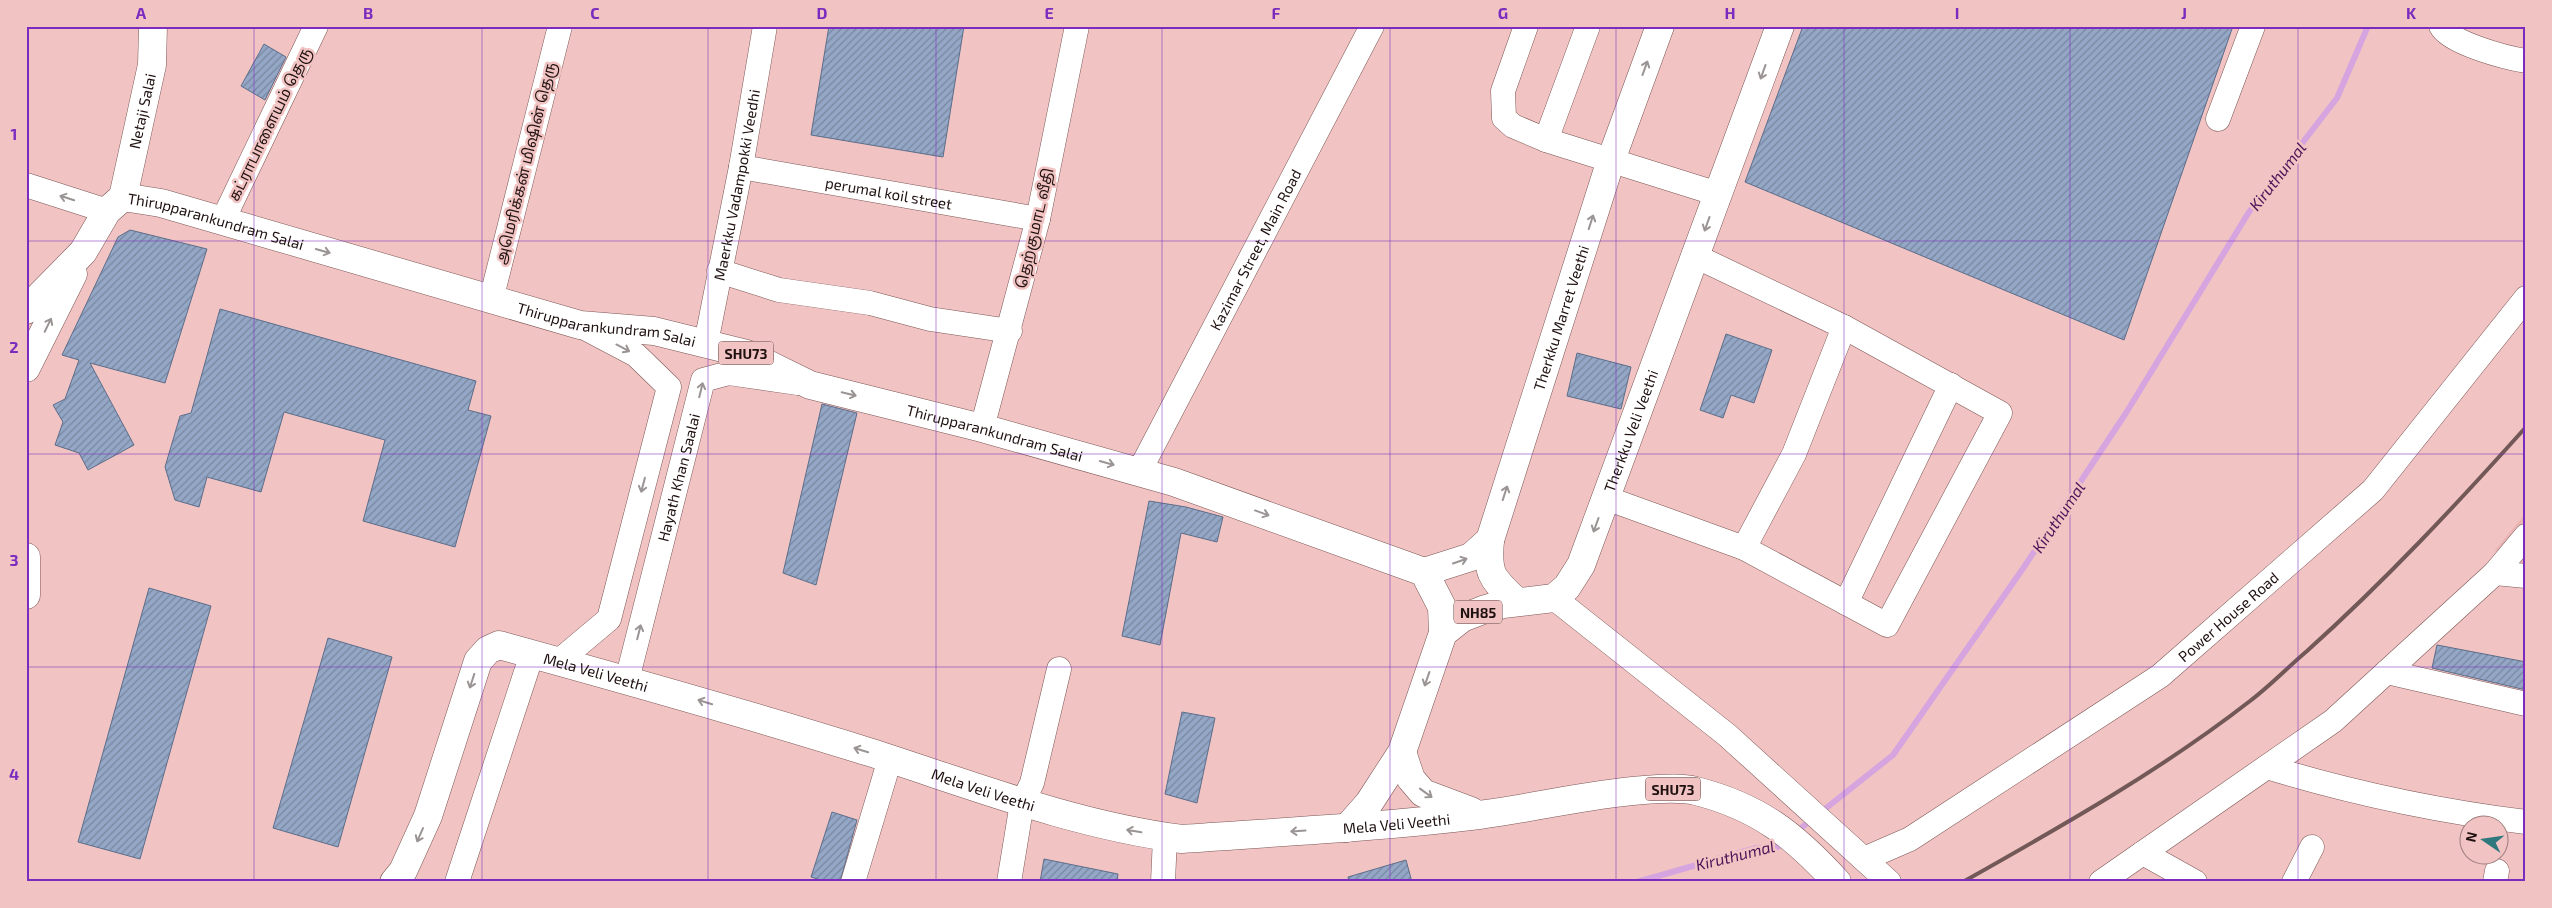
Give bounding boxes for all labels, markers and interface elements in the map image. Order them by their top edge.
text: A [136,3,147,22]
text: B [363,3,373,22]
text: C [590,3,600,22]
text: D [817,3,828,22]
text: E [1044,3,1054,22]
text: F [1272,3,1281,22]
text: G [1498,3,1508,22]
text: H [1724,3,1736,22]
text: I [1955,3,1959,22]
text: J [2181,3,2187,22]
text: K [2406,3,2417,22]
street label: கட்ராபாளையம் தெரு [224,44,317,205]
street label: அமெரிக்கன் மிஷின் தெரு [491,60,562,267]
one-way arrow [1641,61,1650,76]
one-way arrow [1758,64,1767,79]
street label: Netaji Salai [125,72,159,150]
street label: Maerkku Vadampokki Veedhi [710,88,763,282]
text: 1 [11,124,17,143]
water label: Kiruthumal [2245,138,2309,214]
street label: தெற்குமாட வீதி [1011,166,1059,290]
street label: Kazimar Street, Main Road [1206,166,1305,333]
street label: perumal koil street [824,173,954,213]
street label: Thirupparankundram Salai [127,189,306,253]
one-way arrow [59,192,75,202]
one-way arrow [1587,214,1597,230]
one-way arrow [1702,216,1711,232]
street label: Therkku Marret Veethi [1529,243,1592,393]
one-way arrow [315,247,331,257]
street label: Thirupparankundram Salai [515,298,698,350]
one-way arrow [43,317,53,332]
text: 2 [9,337,19,356]
road number: SHU73 [718,342,774,364]
one-way arrow [615,344,630,353]
street label: Therkku Veli Veethi [1600,367,1661,494]
one-way arrow [696,383,706,399]
one-way arrow [840,390,856,399]
street label: Thirupparankundram Salai [905,400,1085,465]
street label: Hayath Khan Saalai [653,411,703,543]
one-way arrow [1099,459,1115,469]
one-way arrow [638,477,648,493]
water label: Kiruthumal [2027,478,2089,556]
one-way arrow [1501,486,1510,502]
one-way arrow [1253,509,1269,518]
one-way arrow [1591,516,1600,532]
text: 3 [9,550,19,569]
one-way arrow [1451,555,1467,565]
street label: Power House Road [2174,568,2282,665]
road number: NH85 [1454,600,1502,624]
one-way arrow [635,625,644,641]
street label: Mela Veli Veethi [542,649,650,695]
one-way arrow [1422,671,1432,687]
one-way arrow [466,673,476,689]
one-way arrow [698,696,714,706]
one-way arrow [853,744,869,754]
text: 4 [9,764,19,783]
street label: Mela Veli Veethi [929,764,1037,815]
road number: SHU73 [1646,778,1700,801]
one-way arrow [1419,788,1433,798]
street label: Mela Veli Veethi [1342,809,1451,837]
north arrow [2460,816,2510,866]
one-way arrow [1126,826,1142,836]
one-way arrow [414,827,424,842]
one-way arrow [1290,827,1306,836]
text: N [2461,830,2480,844]
water label: Kiruthumal [1693,836,1777,874]

